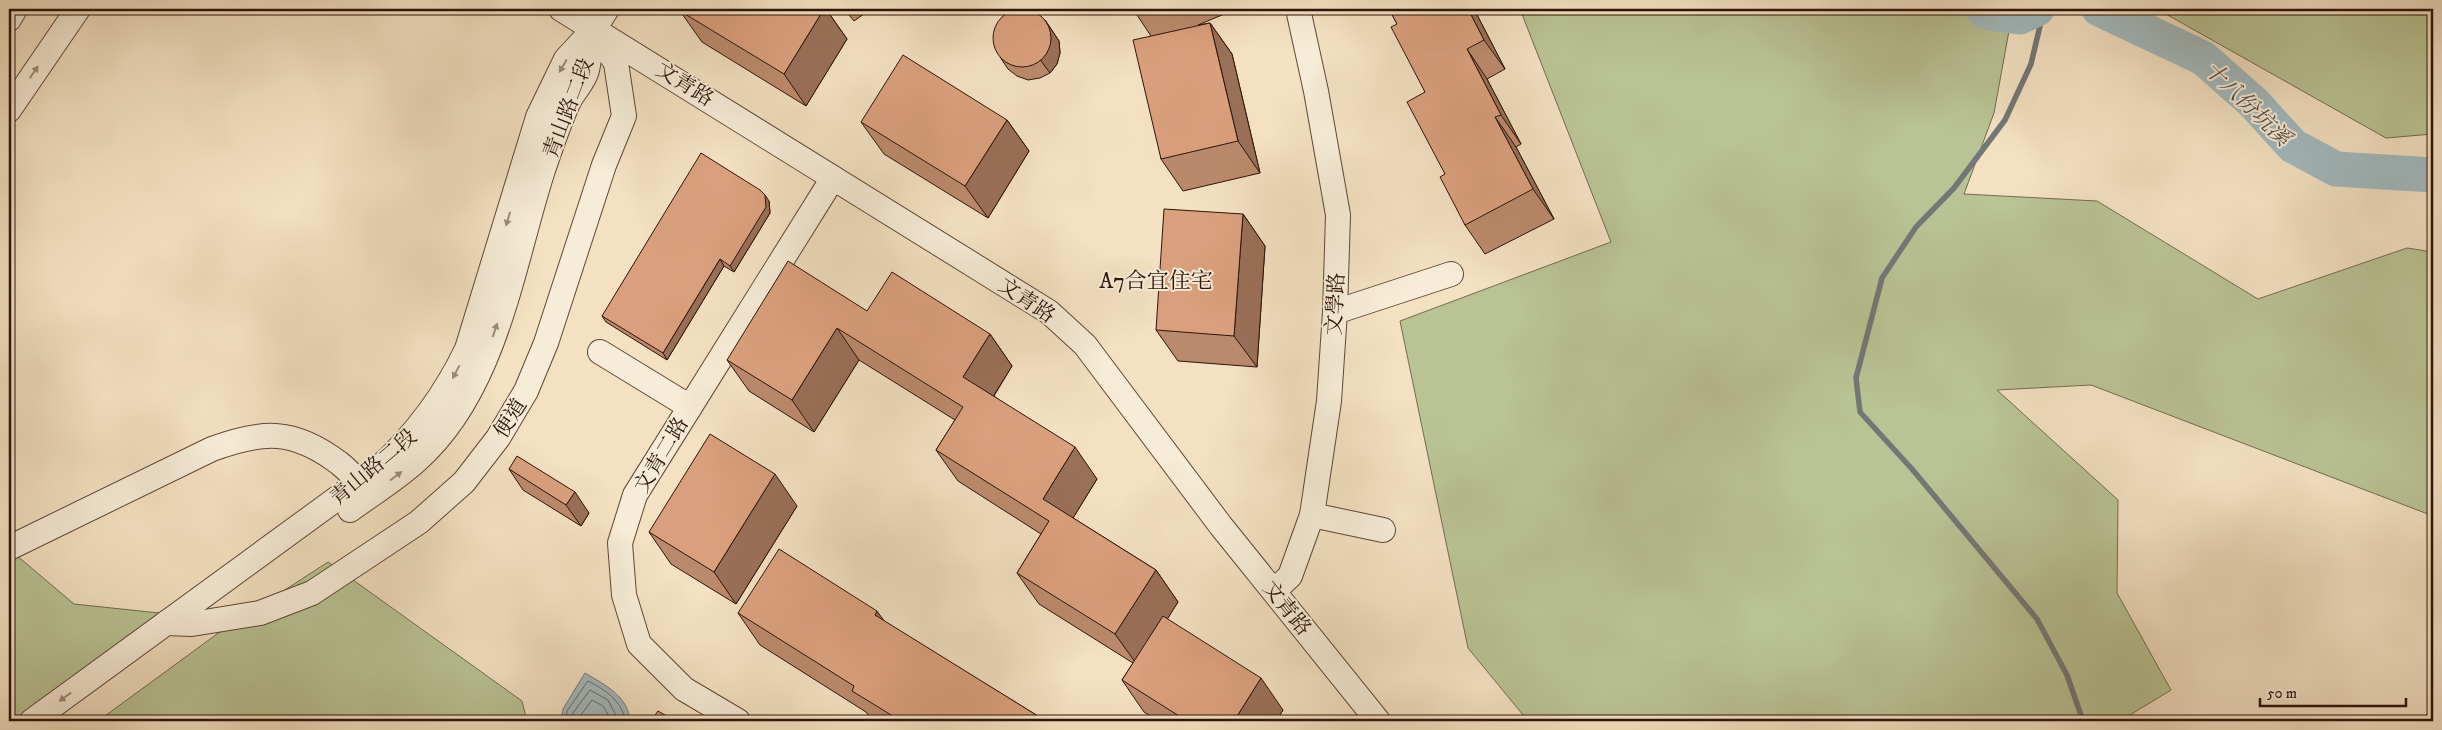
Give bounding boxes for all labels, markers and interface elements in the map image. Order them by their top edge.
street label: 青山路二段 [538,55,600,162]
water label: 十八份坑溪 [2198,56,2297,153]
street label: 文青路 [651,57,718,113]
one-way arrow [558,60,567,73]
one-way arrow [29,66,39,79]
one-way arrow [503,211,511,226]
district label: A7合宜住宅 [1099,268,1213,295]
street label: 文青路 [993,272,1060,329]
street label: 文學路 [1321,272,1351,336]
one-way arrow [492,323,499,338]
one-way arrow [452,365,460,380]
street label: 便道 [489,394,533,443]
street label: 文青二路 [629,413,695,498]
street label: 青山路二段 [325,424,422,511]
one-way arrow [389,471,402,482]
street label: 文青路 [1256,576,1316,641]
scale bar [2260,675,2406,707]
text: 50 m [2267,684,2297,703]
one-way arrow [58,692,72,702]

